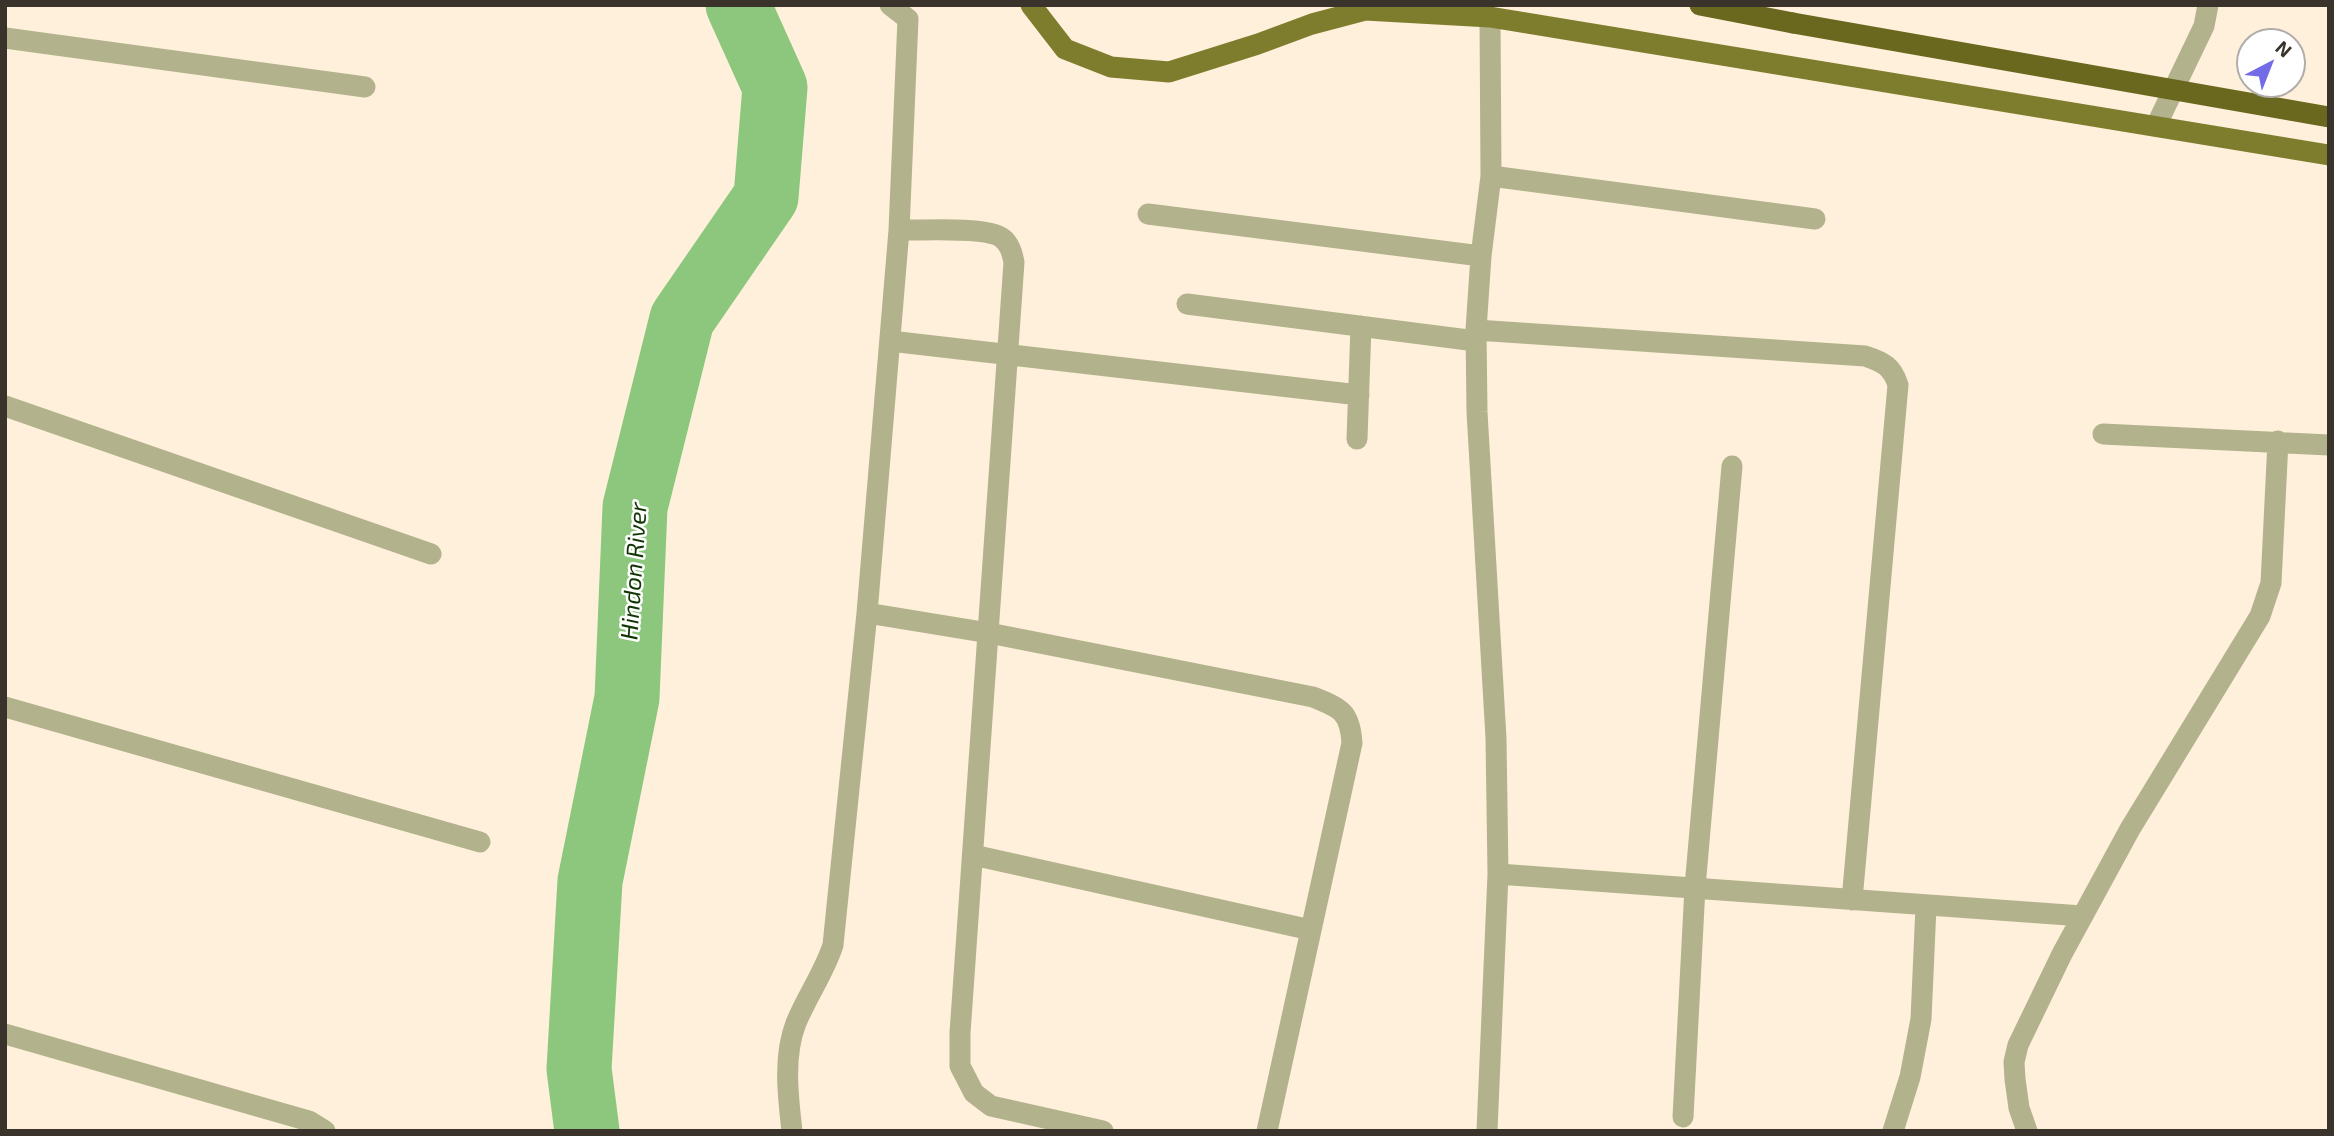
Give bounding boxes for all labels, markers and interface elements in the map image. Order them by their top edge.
north arrow [2236,28,2306,98]
text: N [2271,35,2297,62]
water label: Hindon River [615,501,653,641]

